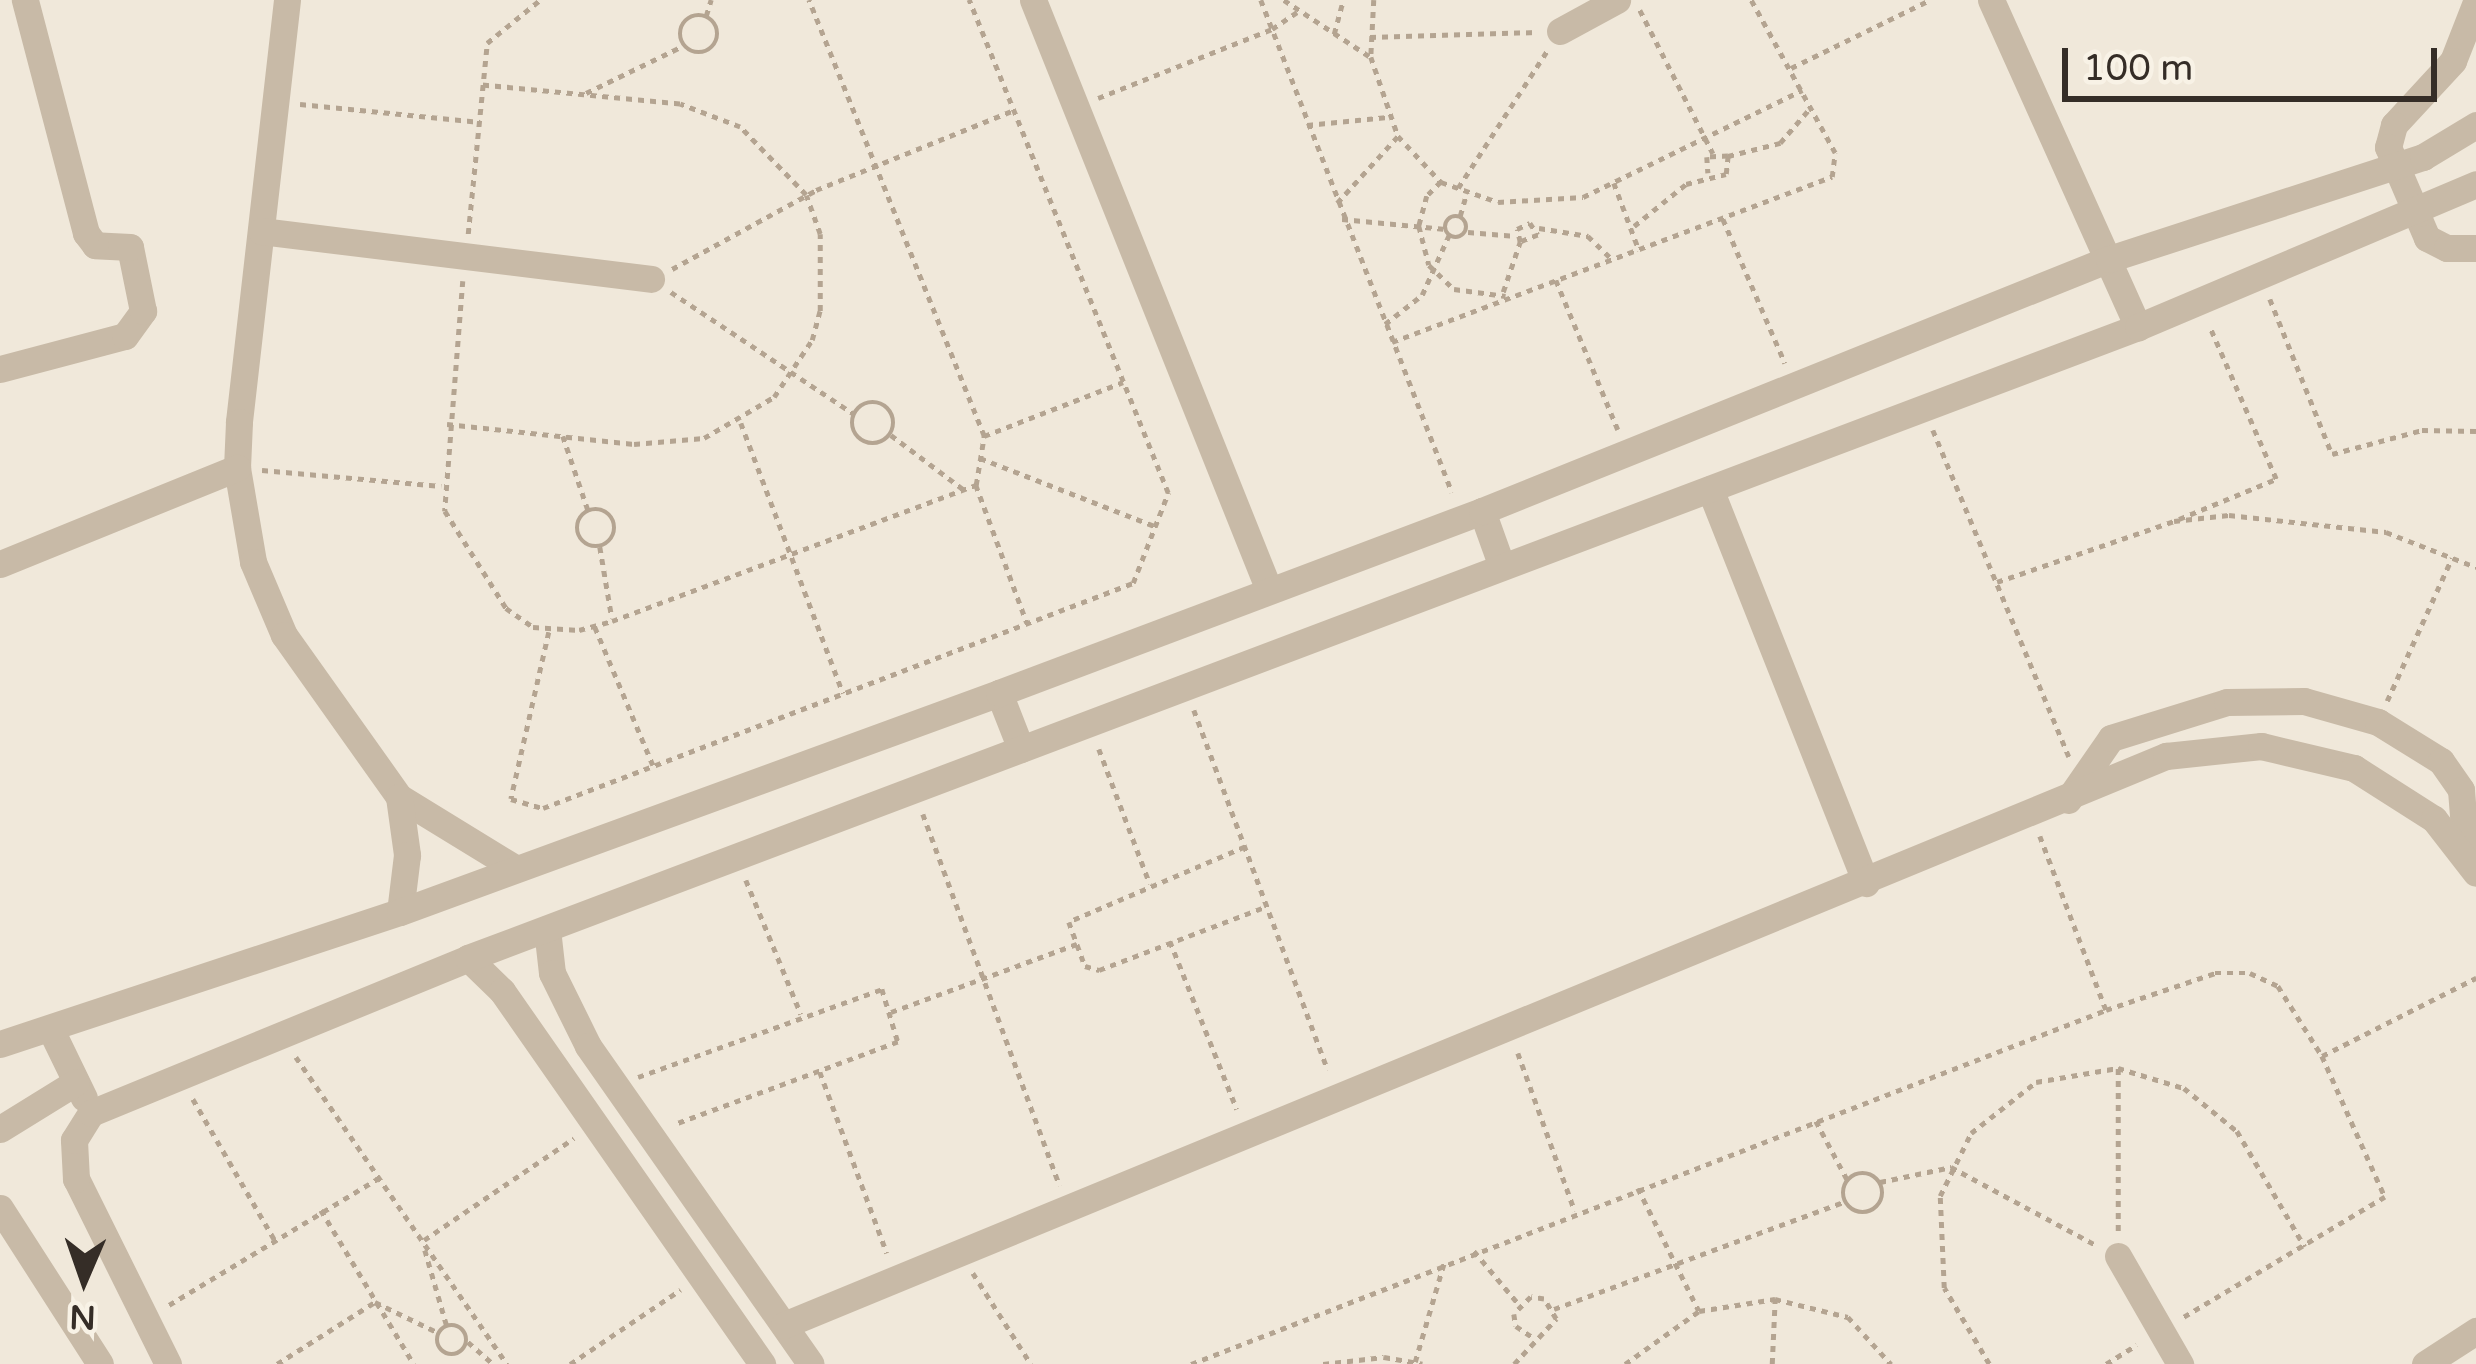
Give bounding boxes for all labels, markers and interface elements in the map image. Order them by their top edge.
scale bar [2068,24,2443,98]
text: 100 m [2083,47,2193,90]
north arrow [24,1220,144,1340]
text: N [69,1297,97,1336]

